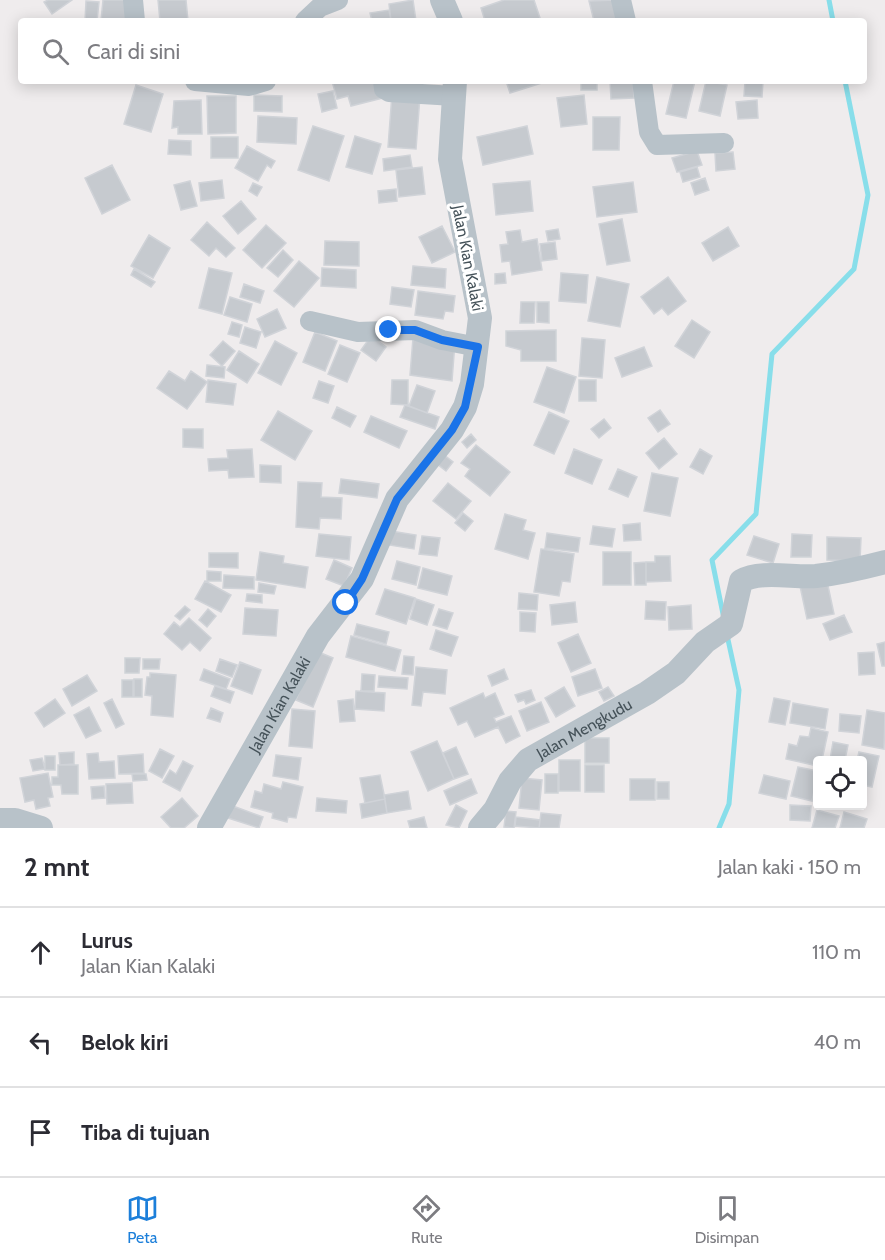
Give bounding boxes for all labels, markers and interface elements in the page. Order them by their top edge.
search box [18,18,867,84]
icon: search [39,35,72,68]
text: Cari di sini [87,38,180,65]
street label: Jalan Kian Kalaki [448,202,488,313]
route end [375,316,401,342]
route start [332,589,358,615]
street label: Jalan Kian Kalaki [244,653,314,757]
street label: Jalan Mengkudu [532,694,635,763]
map controls [813,756,867,810]
button: locate [813,756,867,810]
text: 2 mnt [24,851,89,883]
text: Jalan kaki · 150 m [718,855,861,879]
text: Lurus [81,927,133,954]
icon: ahead [24,936,57,969]
text: 110 m [812,940,861,964]
text: Jalan Kian Kalaki [81,954,215,978]
icon: left [24,1026,57,1059]
text: Belok kiri [81,1029,168,1056]
text: 40 m [813,1030,861,1054]
icon: arrive [24,1116,57,1149]
text: Tiba di tujuan [81,1119,210,1146]
tab: Peta [126,1192,159,1247]
tab: Rute [410,1192,443,1247]
tab: Disimpan [695,1192,759,1247]

